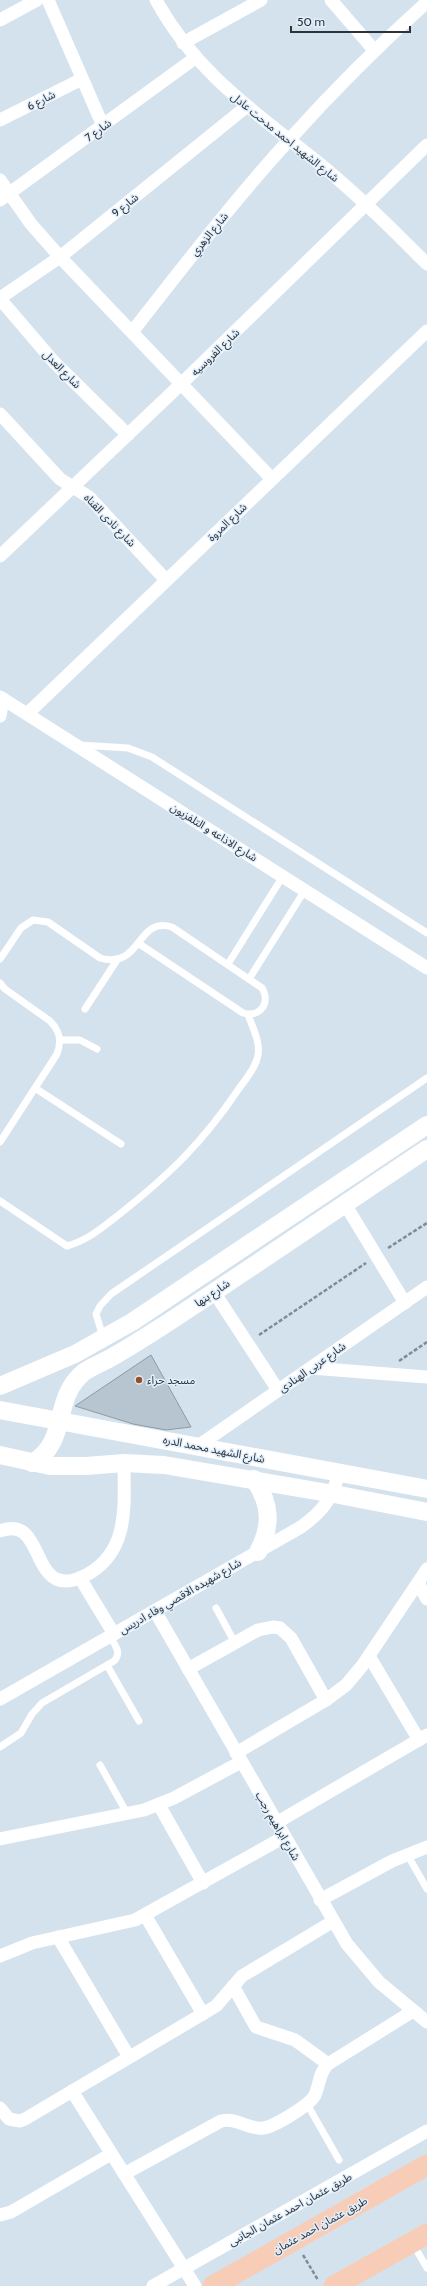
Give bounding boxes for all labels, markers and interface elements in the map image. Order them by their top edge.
scale bar [291,8,410,34]
text: 50 m [297,14,325,29]
street label: شارع 6 [24,87,58,114]
street label: شارع الشهيد احمد مدحت عادل [228,89,342,186]
street label: شارع 7 [82,115,115,145]
street label: شارع 9 [109,190,142,221]
street label: شارع الزهري [187,209,233,260]
street label: شارع الفروسيه [188,325,243,379]
street label: شارع العدل [39,347,84,392]
street label: شارع نادى القناه [80,490,139,550]
street label: شارع المروة [204,500,251,545]
street label: شارع الاذاعه و التلفزيون [167,800,260,865]
street label: شارع بنها [192,1276,233,1311]
street label: شارع عربى الهنادى [276,1338,349,1396]
place label: مسجد حراء [147,1373,195,1387]
marker: مسجد حراء [134,1375,144,1385]
street label: شارع الشهيد محمد الدره [162,1432,267,1467]
street label: شارع شهيده الاقصي وفاء ادريس [116,1555,245,1639]
street label: شارع ابراهيم رجب [251,1789,304,1864]
street label: طريق عثمان احمد عثمان الجانبى [226,2170,354,2248]
street label: طريق عثمان احمد عثمان [271,2194,369,2256]

